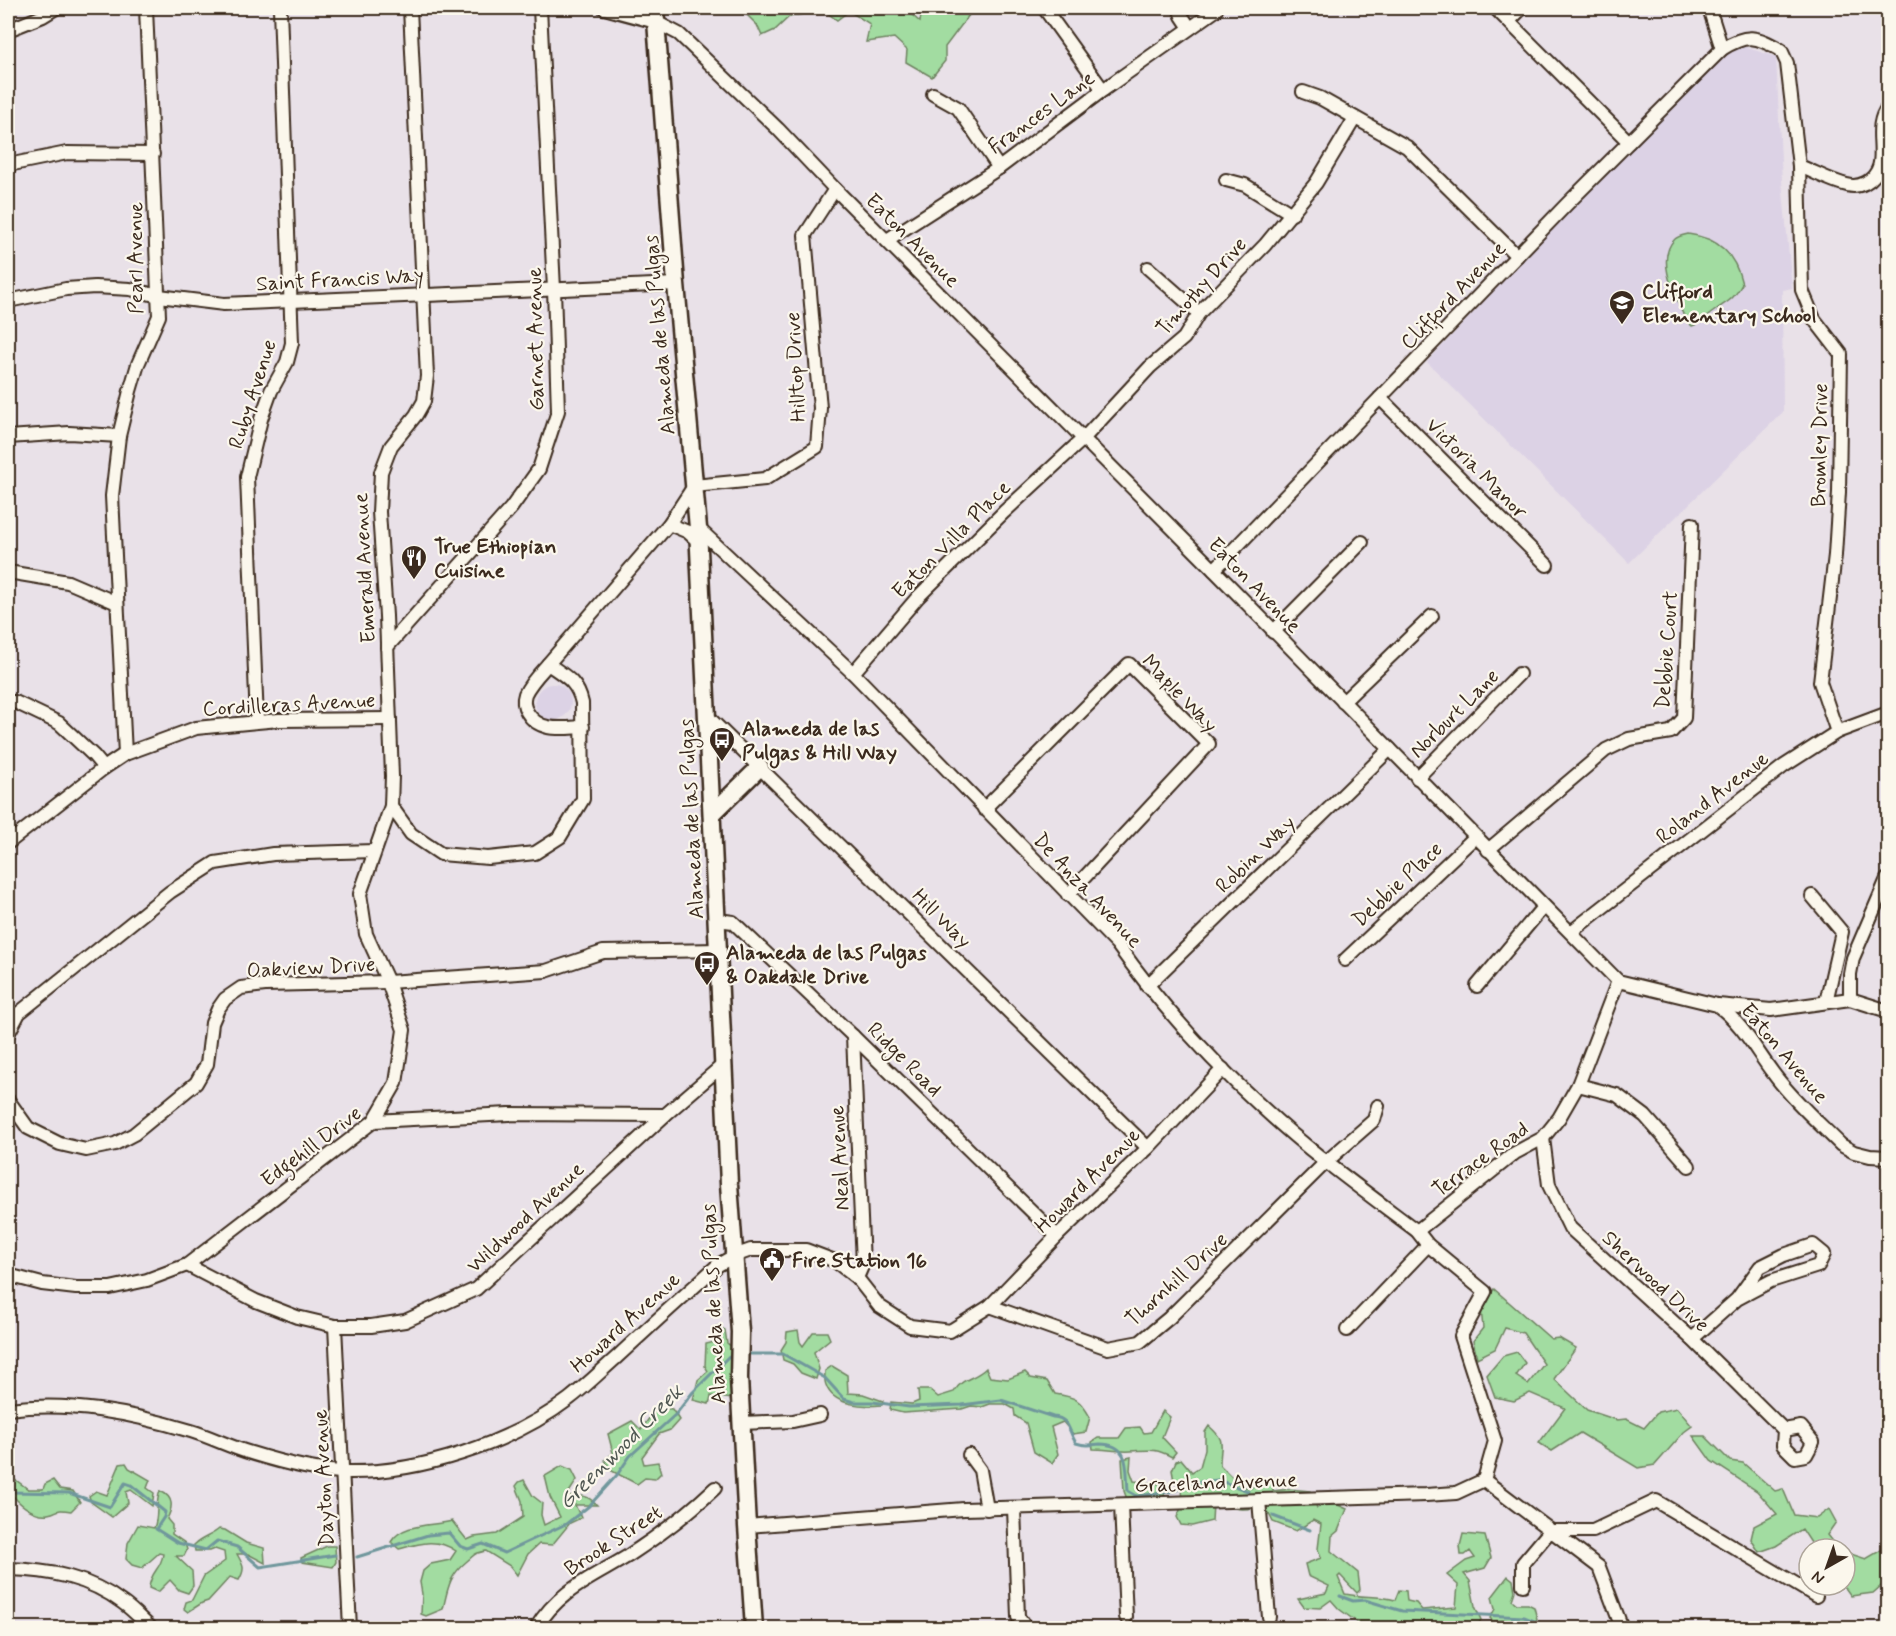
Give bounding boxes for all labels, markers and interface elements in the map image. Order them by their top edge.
street label: Frances Lane [983,65,1101,161]
street label: Eaton Avenue [859,187,966,294]
street label: Pearl Avenue [122,202,150,314]
street label: Timothy Drive [1150,231,1254,342]
street label: Alameda de las Pulgas [637,234,684,436]
street label: Clifford Avenue [1395,235,1514,358]
street label: Saint Francis Way [255,262,425,298]
street label: Garnet Avenue [521,267,551,411]
place label: Clifford Elementary School [1642,278,1817,330]
school or university icon: Clifford Elementary School [1607,288,1637,326]
street label: Hilltop Drive [779,311,813,423]
street label: Ruby Avenue [222,336,284,452]
street label: Bromley Drive [1805,383,1835,507]
street label: Victoria Manor [1419,412,1533,526]
street label: Eaton Villa Place [886,474,1017,605]
street label: Emerald Avenue [347,492,383,644]
street label: Eaton Avenue [1201,532,1307,640]
place label: True Ethiopian Cuisine [434,533,557,585]
restaurant icon: True Ethiopian Cuisine [399,543,429,581]
street label: Debbie Court [1649,590,1685,710]
street label: Maple Way [1135,648,1224,739]
street label: Norburt Lane [1404,663,1506,765]
street label: Cordilleras Avenue [202,686,376,723]
place label: Alameda de las Pulgas & Hill Way [742,715,897,769]
street label: Alameda de las Pulgas [673,718,712,920]
bus stop icon: Alameda de las Pulgas & Hill Way [707,725,737,763]
street label: Roland Avenue [1650,745,1775,851]
street label: Robin Way [1210,810,1302,900]
street label: De Anza Avenue [1026,827,1148,955]
street label: Debbie Place [1346,836,1449,934]
street label: Hill Way [905,883,977,955]
place label: Alameda de las Pulgas & Oakdale Drive [726,939,927,991]
bus stop icon: Alameda de las Pulgas & Oakdale Drive [692,949,722,987]
street label: Oakview Drive [246,951,376,985]
street label: Eaton Avenue [1734,998,1835,1110]
street label: Ridge Road [860,1016,948,1104]
street label: Edgehill Drive [255,1100,369,1196]
street label: Neal Avenue [823,1104,857,1211]
street label: Terrace Road [1427,1115,1534,1204]
street label: Howard Avenue [1029,1122,1147,1240]
street label: Wildwood Avenue [461,1156,591,1280]
street label: Alameda de las Pulgas [695,1203,734,1405]
street label: Sherwood Drive [1595,1225,1715,1339]
street label: Thornhill Drive [1119,1226,1234,1333]
public building icon: Fire Station 16 [757,1245,787,1283]
place label: Fire Station 16 [792,1247,928,1275]
street label: Howard Avenue [565,1266,687,1380]
water label: Greenwood Creek [553,1378,691,1516]
street label: Dayton Avenue [306,1408,342,1548]
street label: Graceland Avenue [1134,1466,1298,1500]
street label: Brook Street [559,1499,668,1583]
north arrow [1797,1537,1857,1597]
text: N [1807,1566,1829,1589]

